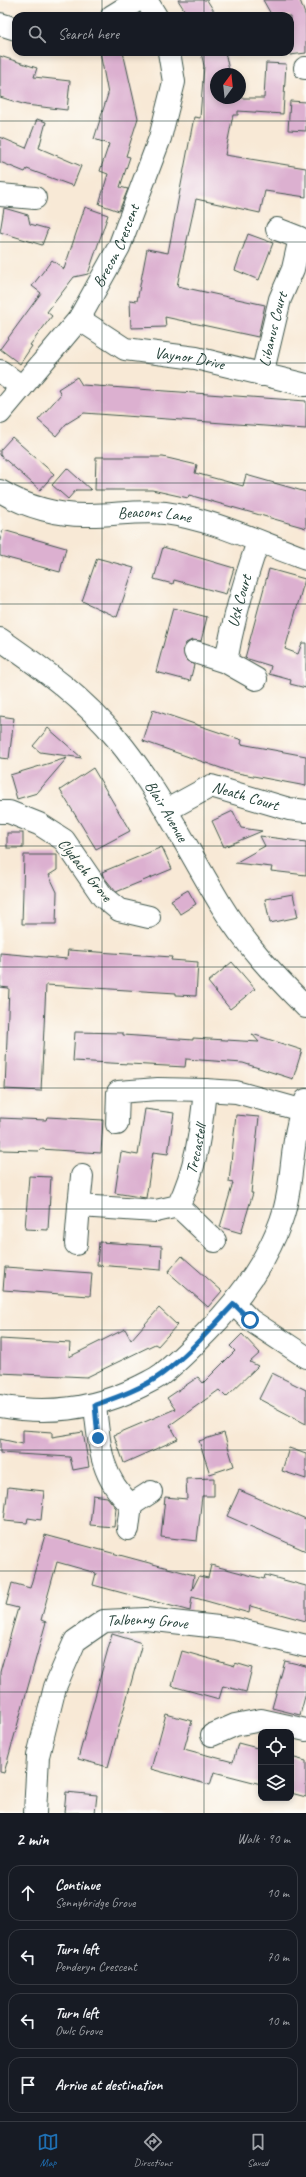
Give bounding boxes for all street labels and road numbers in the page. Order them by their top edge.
street label: Brecon Crescent [88,200,145,291]
street label: Libanus Court [254,287,293,369]
street label: Vaynor Drive [153,343,228,375]
street label: Beacons Lane [117,502,195,528]
street label: Usk Court [223,571,257,629]
street label: Blair Avenue [140,777,193,847]
street label: Neath Court [210,777,283,816]
street label: Clydach Grove [53,834,118,907]
street label: Trecastell [181,1120,211,1176]
street label: Talbenny Grove [106,1609,191,1634]

